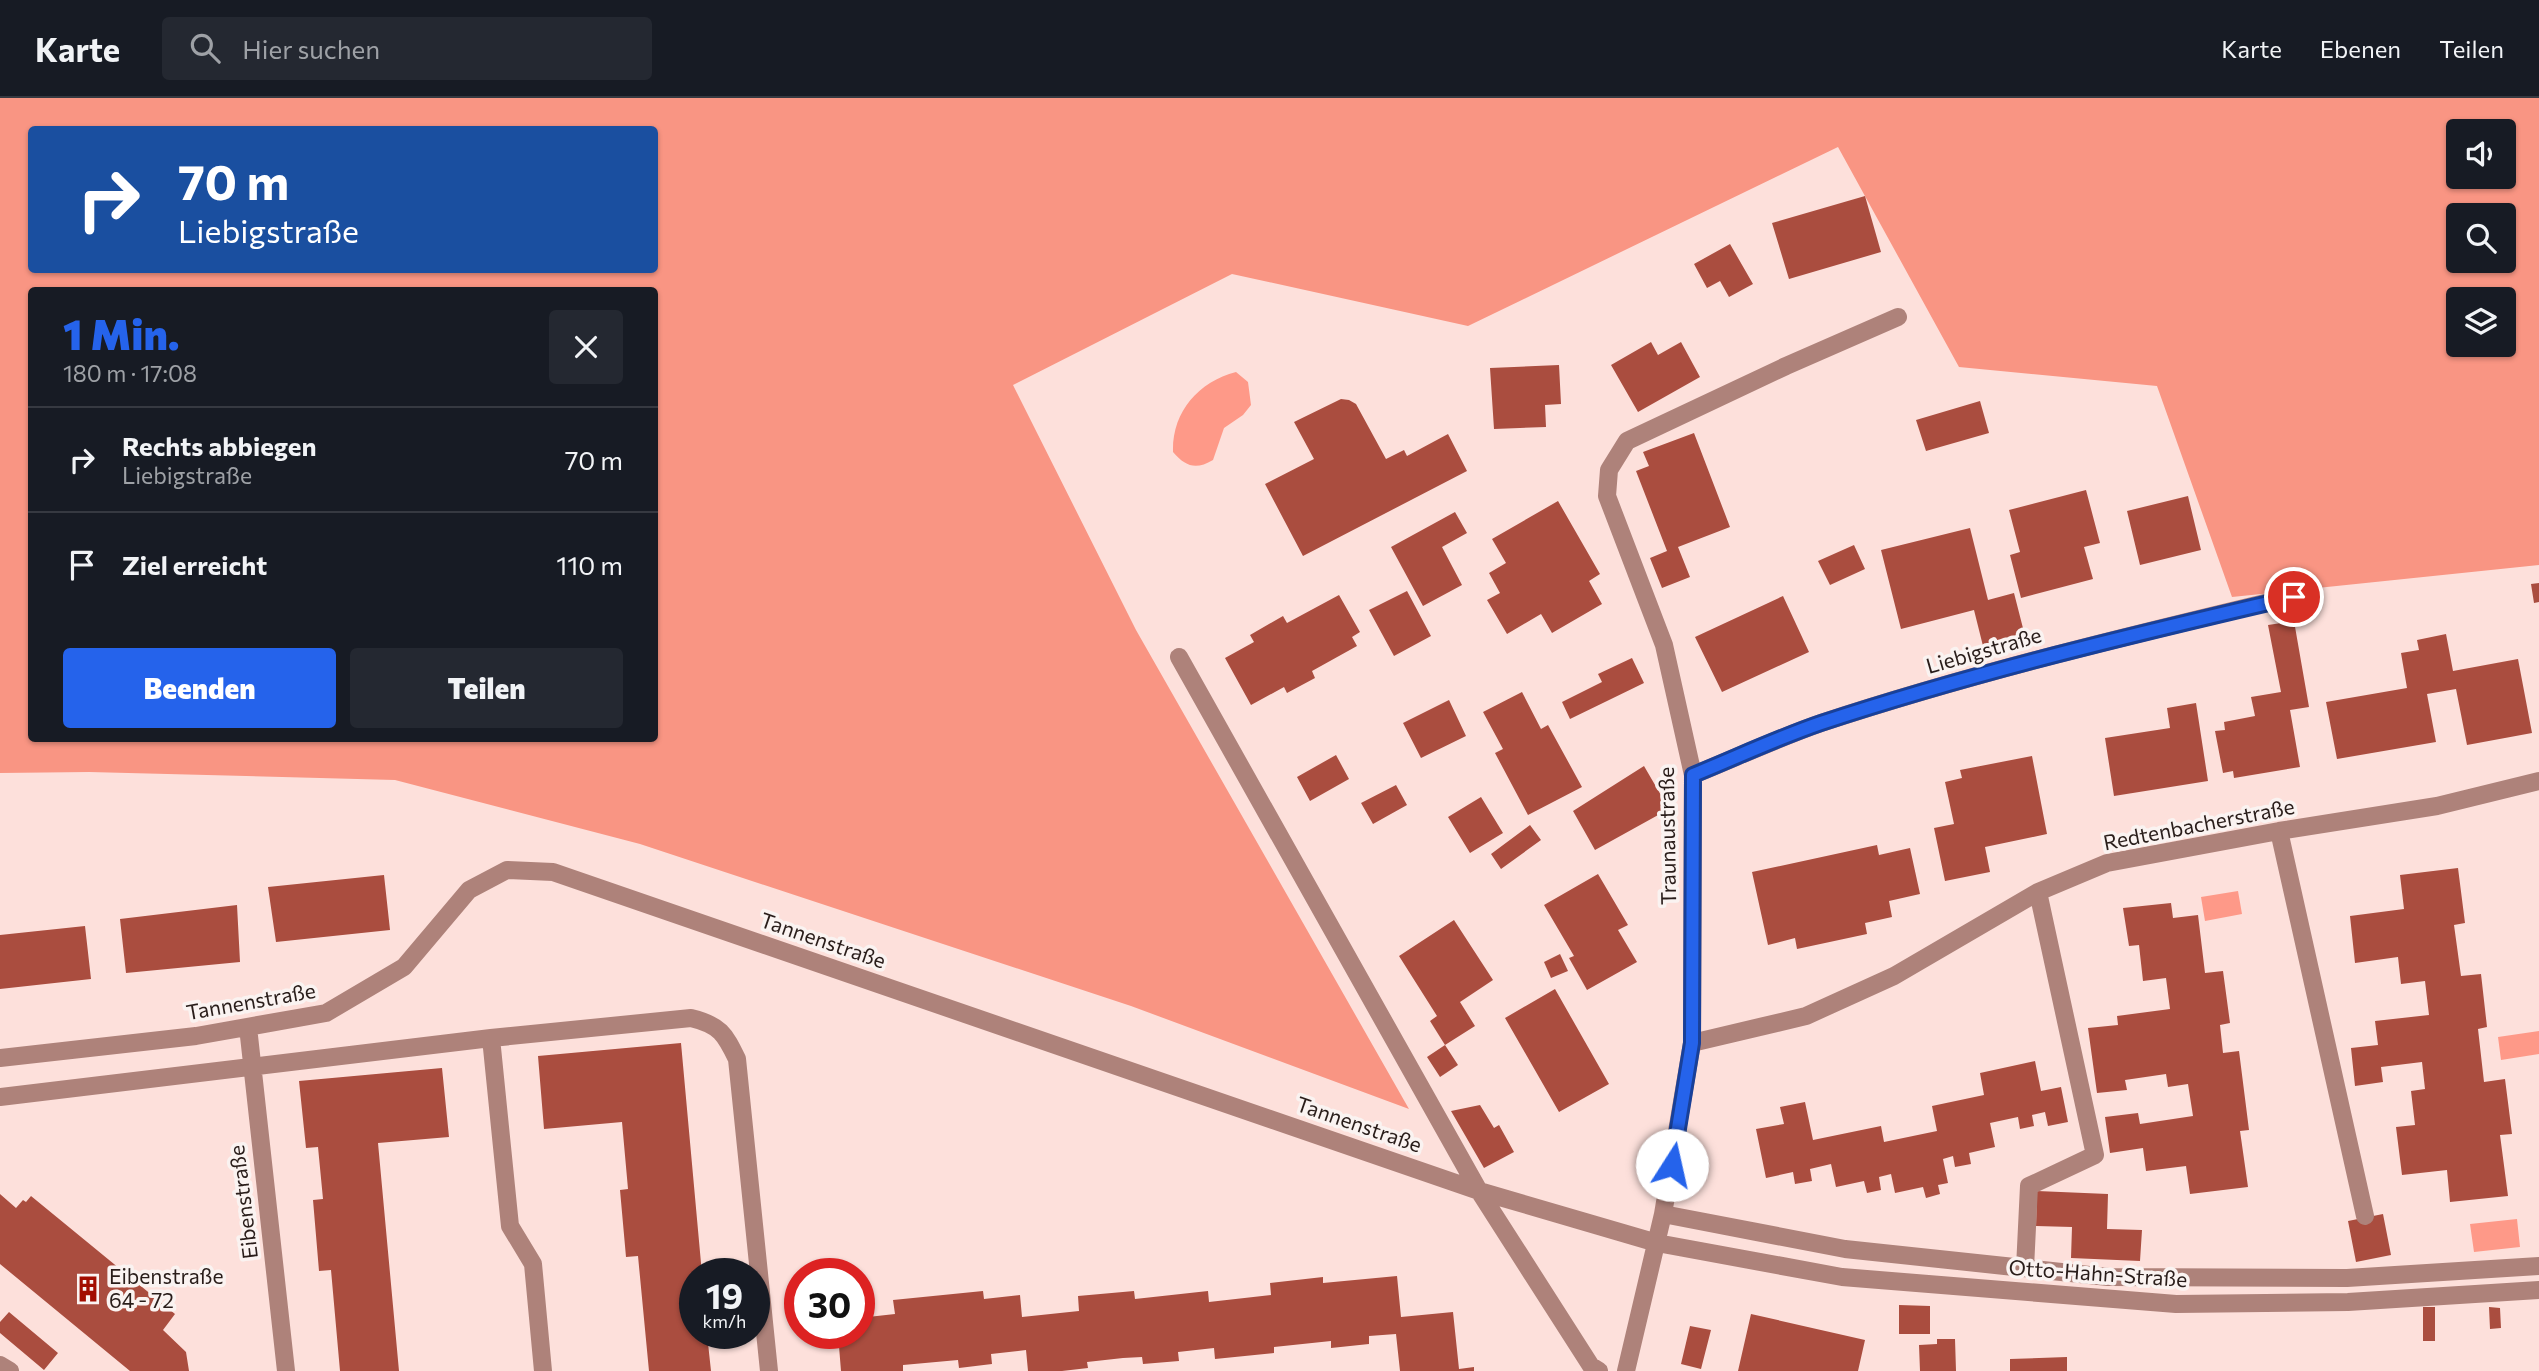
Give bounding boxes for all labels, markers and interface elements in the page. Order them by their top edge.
search box [162,17,652,80]
text: Karte [35,28,120,69]
icon: search [186,29,224,67]
text: Hier suchen [242,33,380,64]
text: Karte [2221,34,2282,63]
text: Ebenen [2320,34,2401,63]
text: Teilen [2439,34,2504,63]
map controls [2446,119,2516,357]
button: sound [2446,119,2516,189]
text: 70 m [178,150,289,210]
icon: right [63,154,154,245]
button: search [2446,203,2516,273]
text: Liebigstraße [178,210,359,250]
button: layers [2446,287,2516,357]
text: 1 Min. [63,307,180,359]
button: close [549,310,623,384]
text: 180 m · 17:08 [63,359,197,387]
text: Rechts abbiegen [122,430,317,461]
icon: right [63,441,101,479]
text: 70 m [565,444,623,475]
text: Liebigstraße [122,461,252,489]
icon: arrive [63,546,101,584]
text: Ziel erreicht [122,549,267,580]
text: 110 m [556,549,623,580]
pin [2264,567,2324,627]
icon: arrive [2275,578,2313,616]
street label: Liebigstraße [1923,621,2044,678]
button: Beenden [63,648,336,728]
button: Teilen [350,648,623,728]
street label: Traunaustraße [1653,767,1680,905]
street label: Redtenbacherstraße [2101,793,2296,854]
street label: Tannenstraße [758,906,889,973]
street label: Tannenstraße [184,977,317,1024]
street label: Tannenstraße [1294,1090,1425,1157]
position arrow [1635,1128,1709,1202]
street label: Eibenstraße [223,1144,262,1261]
street label: Otto-Hahn-Straße [2008,1254,2188,1291]
speed limit sign: 30 [784,1258,875,1349]
place label: Eibenstraße 64 - 72 [109,1263,223,1312]
text: 19 [706,1273,743,1316]
building icon: Eibenstraße 64 - 72 [73,1274,103,1304]
text: km/h [703,1310,746,1332]

